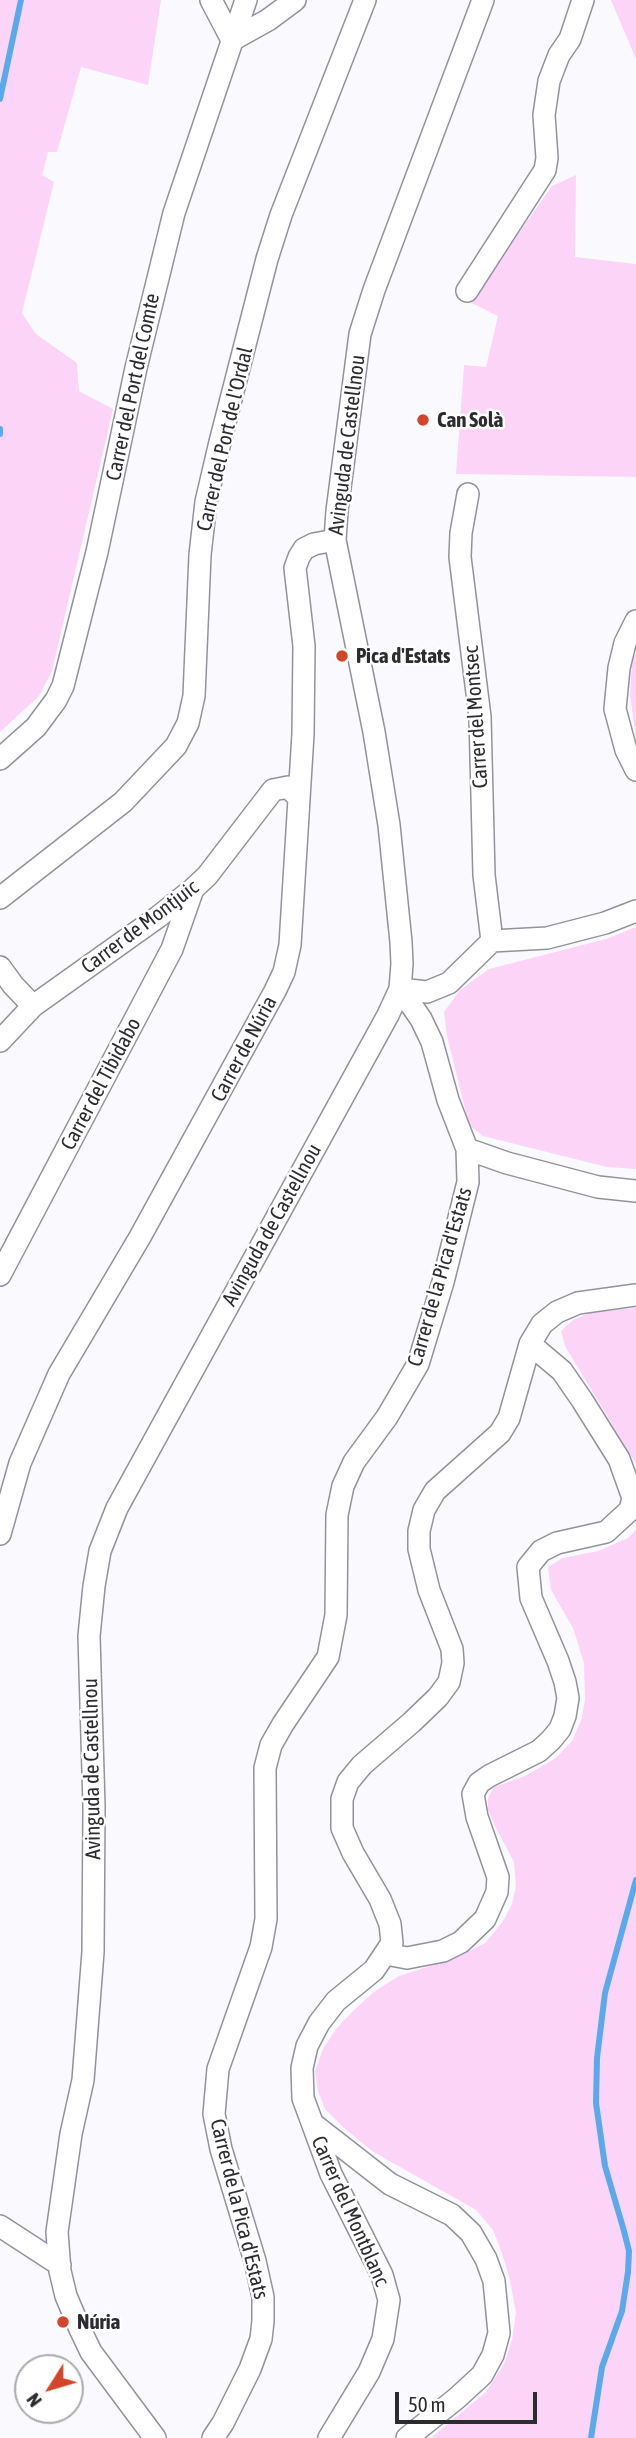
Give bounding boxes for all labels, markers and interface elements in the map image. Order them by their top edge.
street label: Carrer del Port del Comte [101,291,165,483]
street label: Carrer del Port de l'Ordal [192,345,258,533]
street label: Avinguda de Castellnou [323,353,371,537]
place label: Can Solà [437,407,503,433]
marker: Can Solà [415,412,431,428]
place label: Pica d'Estats [356,643,450,669]
street label: Carrer del Montsec [458,645,494,789]
marker: Pica d'Estats [334,648,350,664]
street label: Carrer de Montjuic [76,875,204,979]
street label: Carrer de Núria [206,992,282,1106]
street label: Carrer del Tibidabo [56,1014,146,1154]
street label: Avinguda de Castellnou [217,1140,327,1310]
street label: Carrer de la Pica d'Estats [402,1185,478,1369]
street label: Avinguda de Castellnou [78,1678,106,1860]
street label: Carrer de la Pica d'Estats [204,2116,274,2302]
street label: Carrer del Montblanc [306,2132,394,2290]
place label: Núria [77,2309,120,2335]
marker: Núria [55,2314,71,2330]
north arrow [14,2354,84,2424]
scale bar [398,2378,540,2422]
text: N [22,2389,46,2412]
text: 50 m [408,2392,446,2416]

